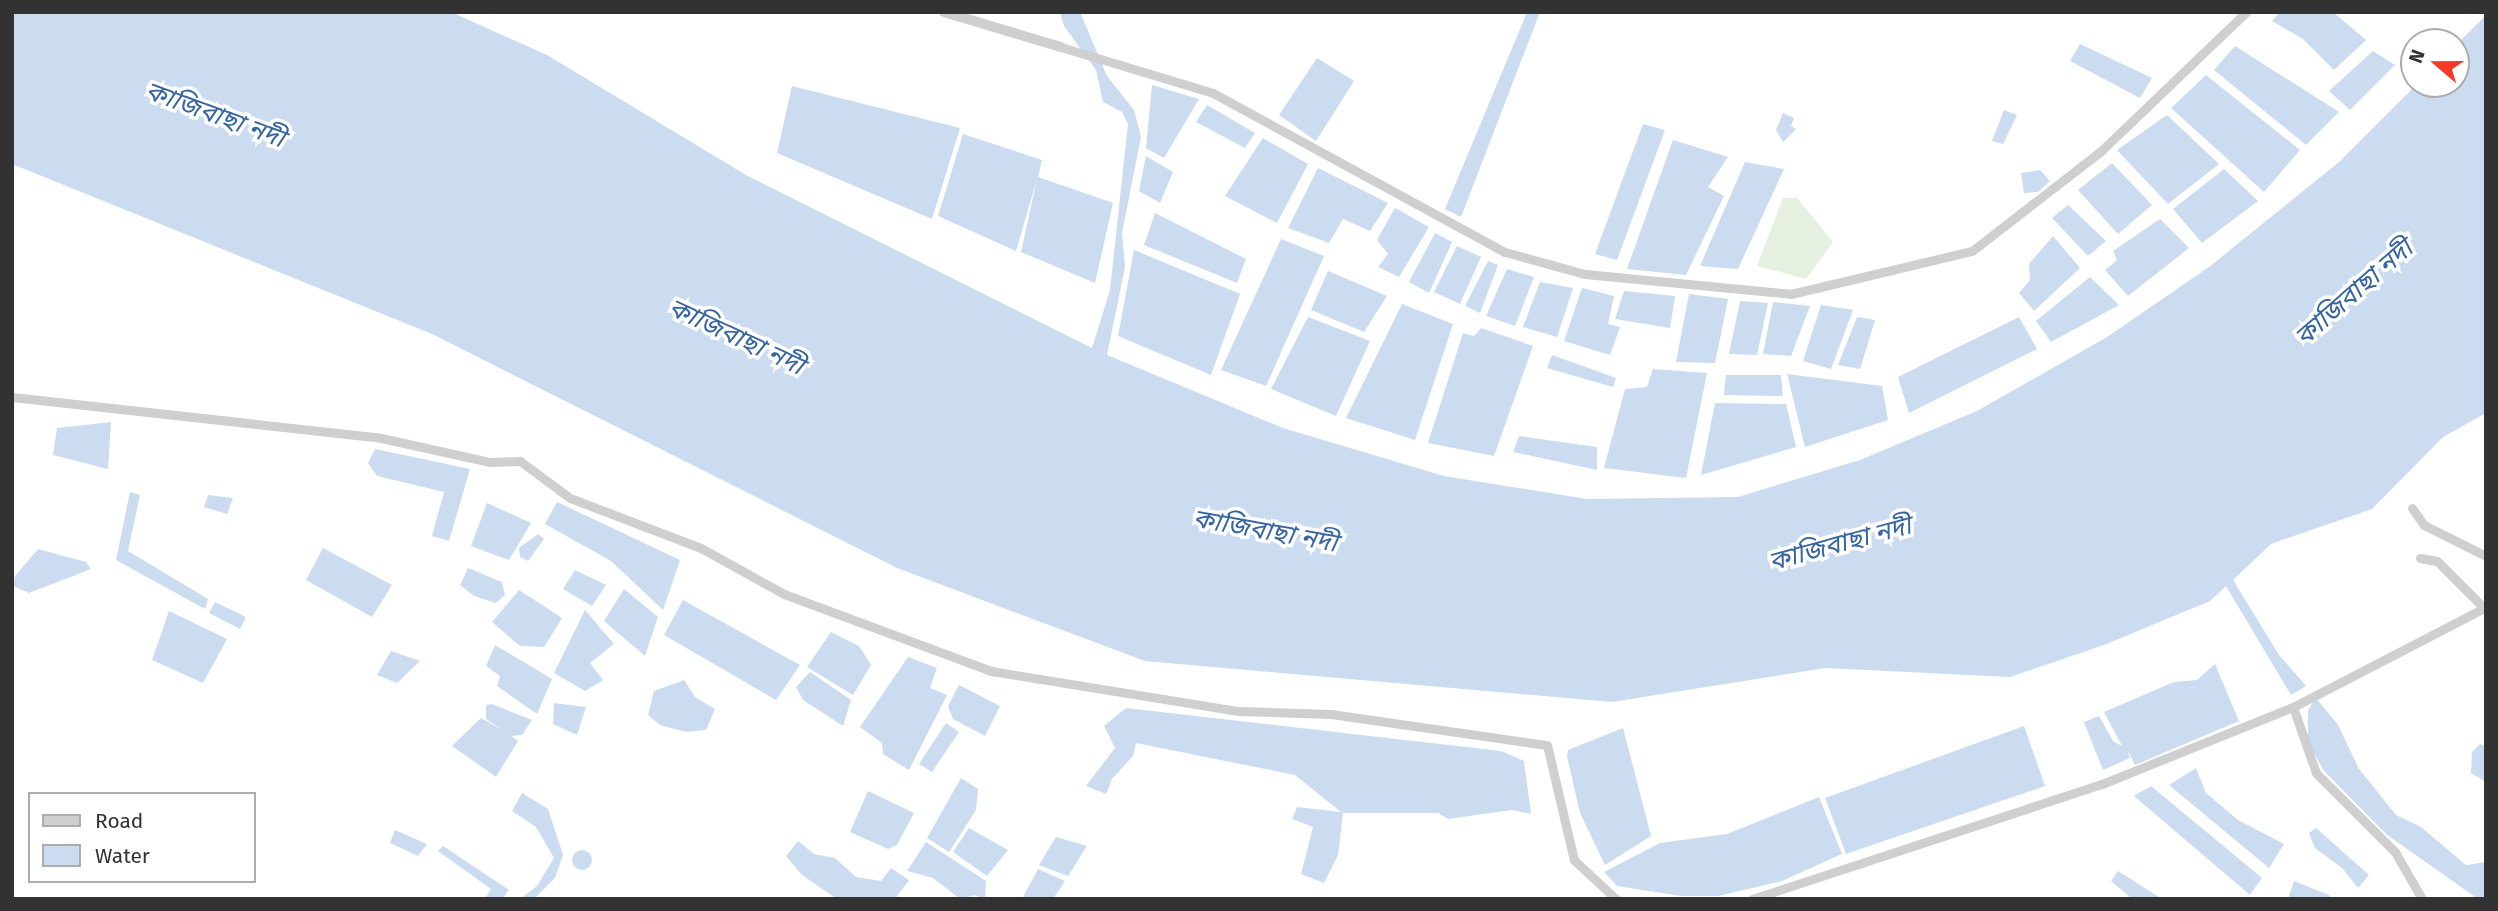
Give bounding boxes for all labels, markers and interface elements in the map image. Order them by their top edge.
north arrow [2400,28,2470,98]
text: N [2404,46,2430,66]
water label: কাজিবাছা নদী [141,75,289,155]
water label: কাজিবাছা নদী [2289,233,2419,353]
water label: কাজিবাছা নদী [663,292,809,382]
water label: কাজিবাছা নদী [1190,503,1340,559]
water label: কাজিবাছা নদী [1765,510,1915,578]
legend [28,792,256,883]
text: Road [95,808,143,834]
text: Water [95,843,150,869]

